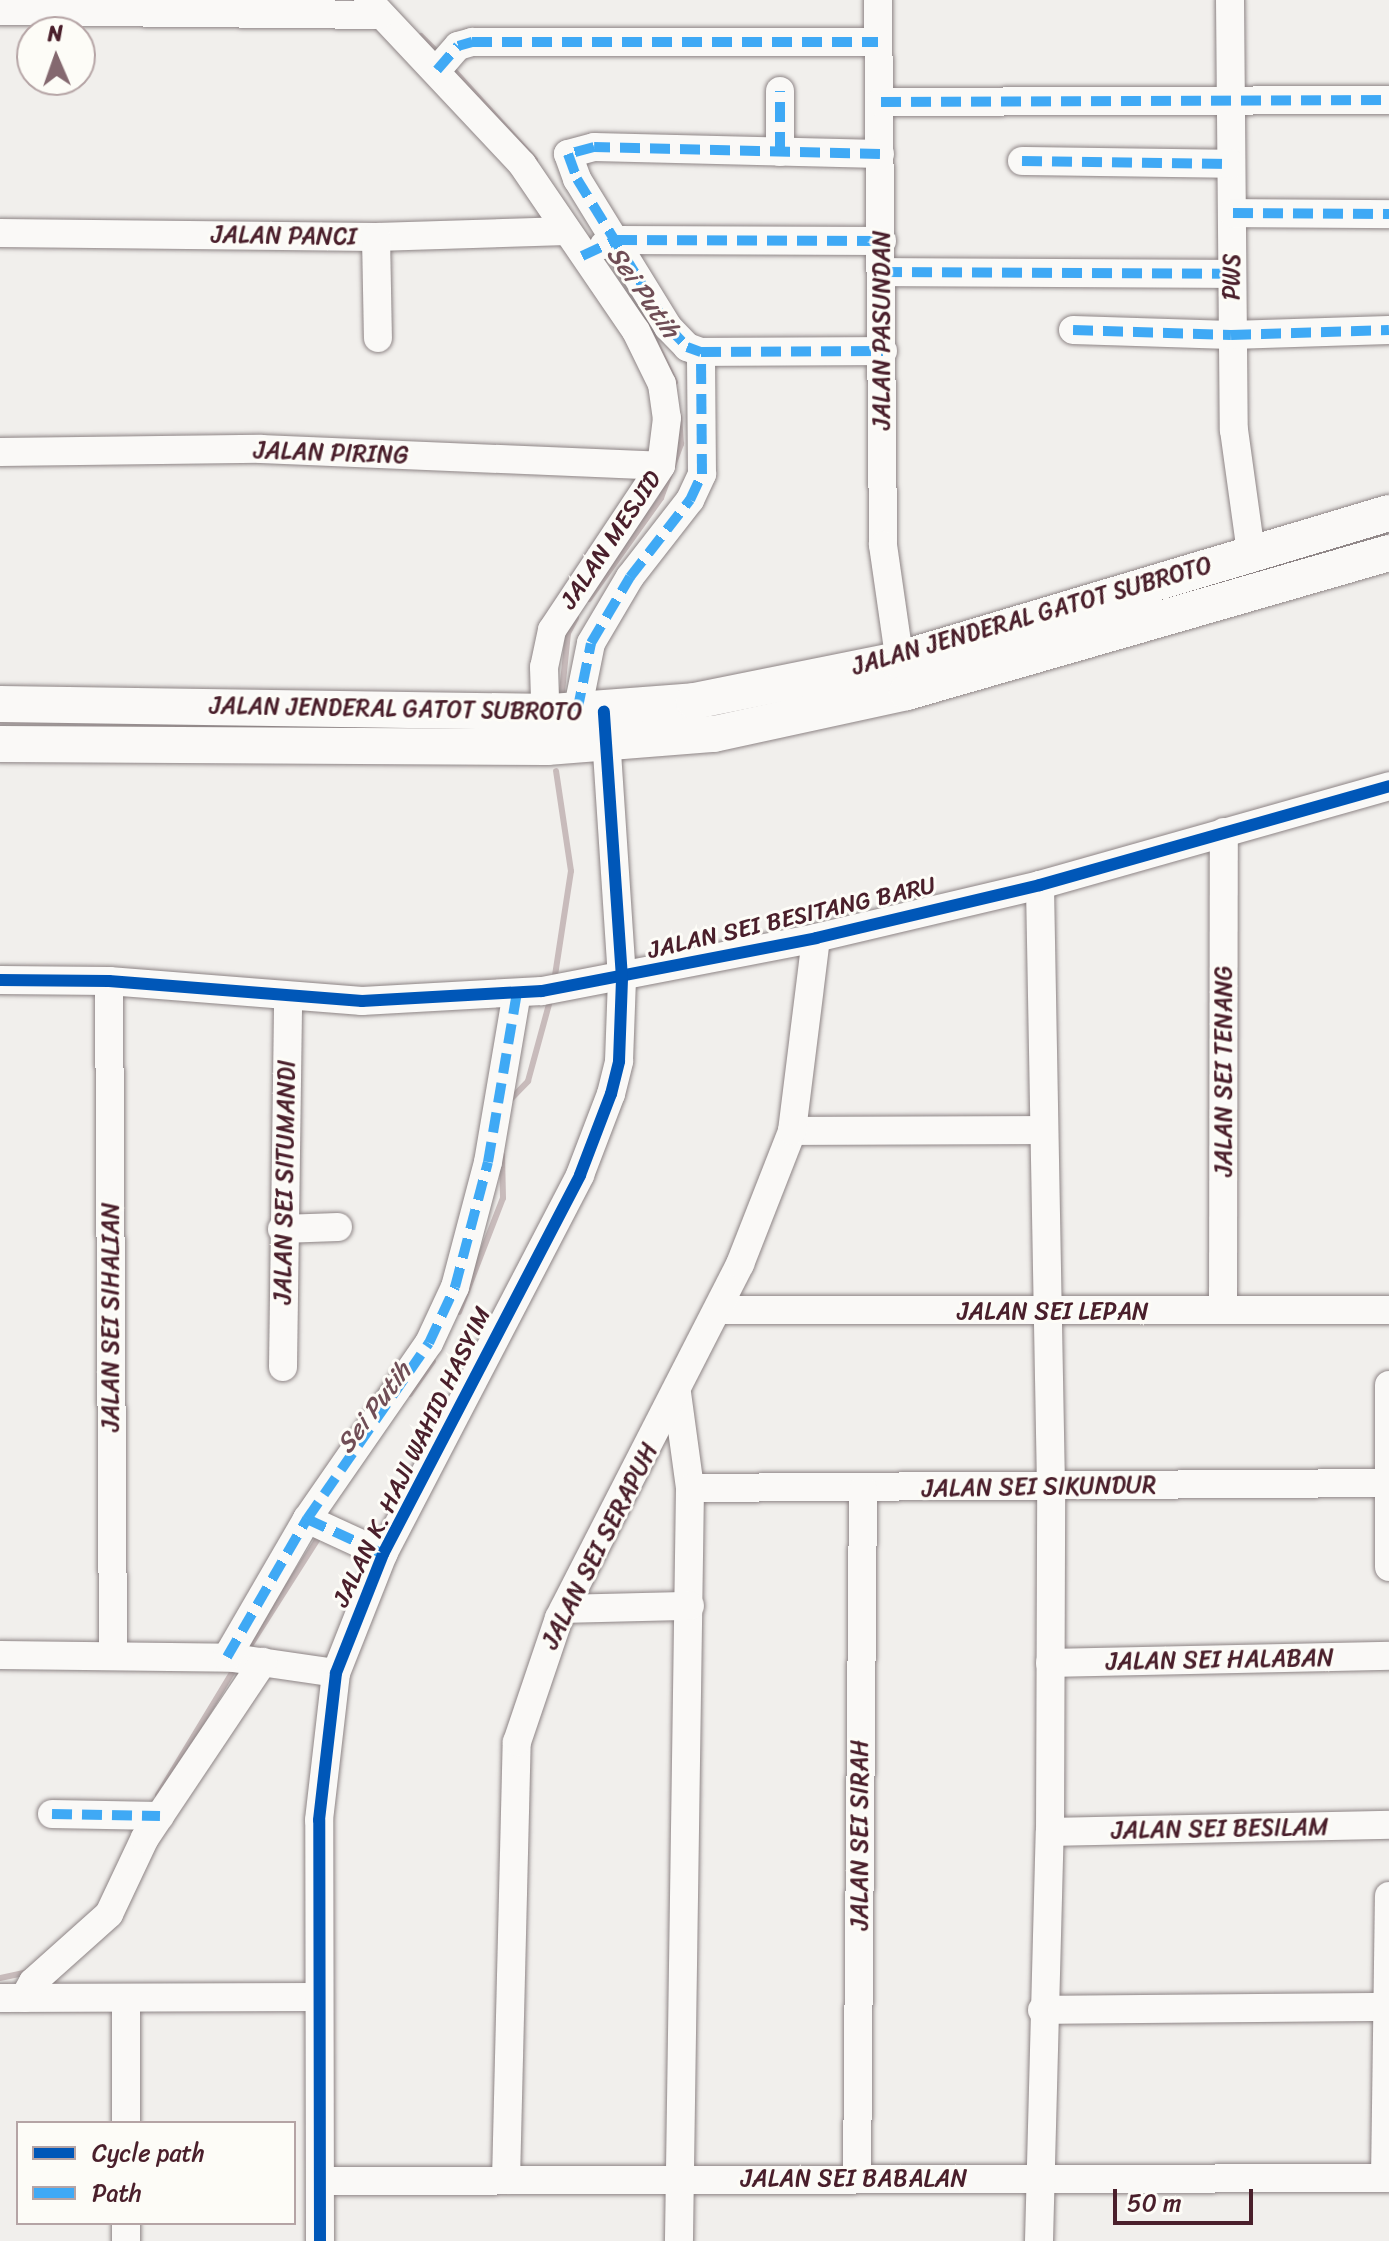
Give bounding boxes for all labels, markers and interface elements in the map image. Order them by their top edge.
text: N [47,14,64,53]
north arrow [16,16,96,96]
street label: JALAN PANCI [212,220,356,252]
street label: JALAN PASUNDAN [868,230,896,430]
water label: Sei Putih [600,240,686,344]
street label: PWS [1217,254,1247,300]
street label: JALAN PIRING [253,436,409,470]
street label: JALAN MESJID [555,467,667,613]
street label: JALAN JENDERAL GATOT SUBROTO [847,550,1217,682]
street label: JALAN JENDERAL GATOT SUBROTO [208,691,584,727]
street label: JALAN SEI BESITANG BARU [646,871,938,965]
street label: JALAN SEI TENANG [1210,966,1238,1176]
street label: JALAN SEI SITUMANDI [268,1058,302,1306]
street label: JALAN SEI SIHALIAN [97,1204,125,1430]
street label: JALAN SEI LEPAN [958,1298,1148,1326]
street label: JALAN K. HAJI WAHID HASYIM [327,1303,497,1611]
water label: Sei Putih [330,1356,418,1460]
street label: JALAN SEI SERAPUH [536,1440,664,1652]
street label: JALAN SEI SIKUNDUR [921,1471,1157,1503]
street label: JALAN SEI HALABAN [1107,1644,1333,1676]
street label: JALAN SEI SIRAH [846,1740,874,1930]
street label: JALAN SEI BESILAM [1112,1813,1328,1845]
legend [16,2121,296,2225]
text: Cycle path [92,2132,205,2174]
street label: JALAN SEI BABALAN [742,2165,966,2193]
text: Path [92,2172,142,2214]
scale bar [1117,2173,1257,2223]
text: 50 m [1127,2182,1182,2224]

